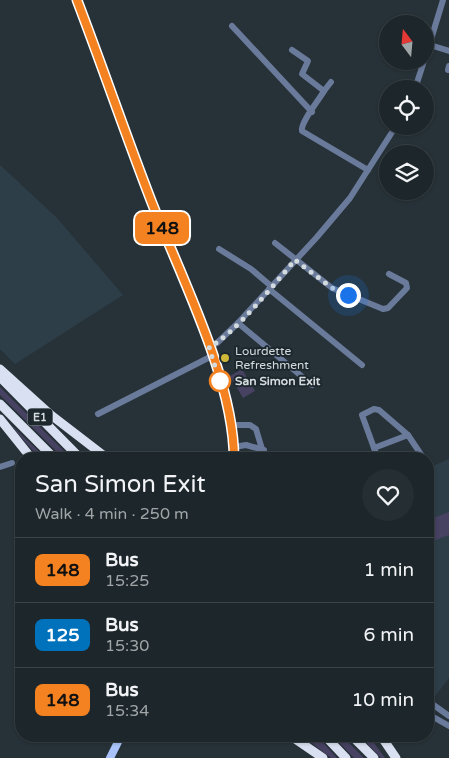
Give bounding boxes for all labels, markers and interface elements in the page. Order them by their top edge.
north arrow [379,15,434,70]
map controls [379,15,434,200]
button: locate [379,80,434,135]
button: layers [379,145,434,200]
line badge: 148 [133,212,191,244]
text: 148 [145,217,179,239]
your location [336,283,361,308]
place label: Lourdette Refreshment [235,344,309,372]
marker: Lourdette Refreshment [219,352,231,364]
marker: San Simon Exit [209,370,231,392]
place label: San Simon Exit [235,374,321,388]
road number: E1 [28,408,52,426]
button: heart [362,469,414,521]
text: San Simon Exit [35,470,206,499]
text: Walk · 4 min · 250 m [35,504,189,524]
text: Bus [105,549,139,571]
text: 148 [46,559,79,581]
text: 1 min [363,559,414,581]
text: 15:25 [105,571,149,591]
text: Bus [105,614,139,636]
text: 125 [46,624,79,646]
text: 6 min [363,624,414,646]
text: 15:30 [105,636,149,656]
text: Bus [105,679,139,701]
text: 148 [46,689,79,711]
text: 10 min [351,689,414,711]
text: 15:34 [105,701,149,721]

